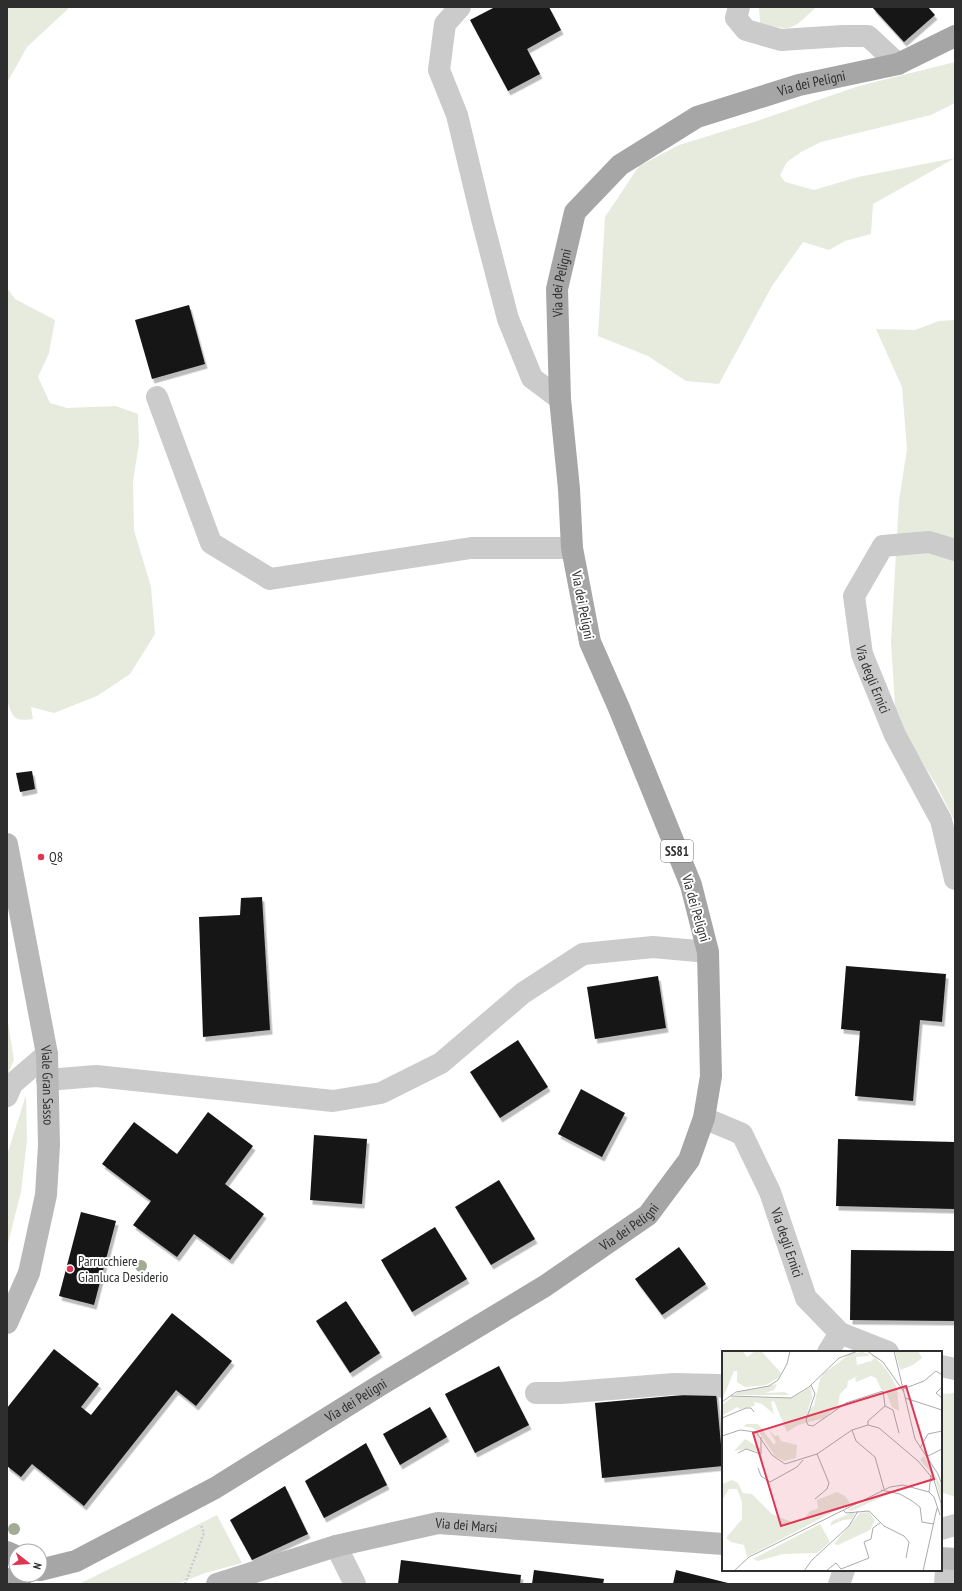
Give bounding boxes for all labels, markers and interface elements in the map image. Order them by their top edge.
street label: Via dei Peligni [774,66,847,100]
street label: Via dei Peligni [548,247,575,318]
street label: Via dei Peligni [567,568,598,641]
street label: Via degli Ernici [852,643,894,716]
road number: SS81 [661,840,693,862]
place label: Q8 [49,848,63,866]
marker: Q8 [36,852,46,862]
street label: Via dei Peligni [678,871,714,944]
street label: Viale Gran Sasso [36,1043,58,1125]
street label: Via dei Peligni [595,1200,663,1255]
street label: Via degli Ernici [767,1204,807,1280]
place label: Parrucchiere Gianluca Desiderio [78,1252,168,1286]
marker: Parrucchiere Gianluca Desiderio [65,1264,75,1274]
inset map [722,1351,942,1571]
street label: Via dei Peligni [321,1374,390,1427]
street label: Via dei Marsi [434,1514,498,1536]
north arrow [8,1543,48,1583]
text: N [30,1561,45,1571]

